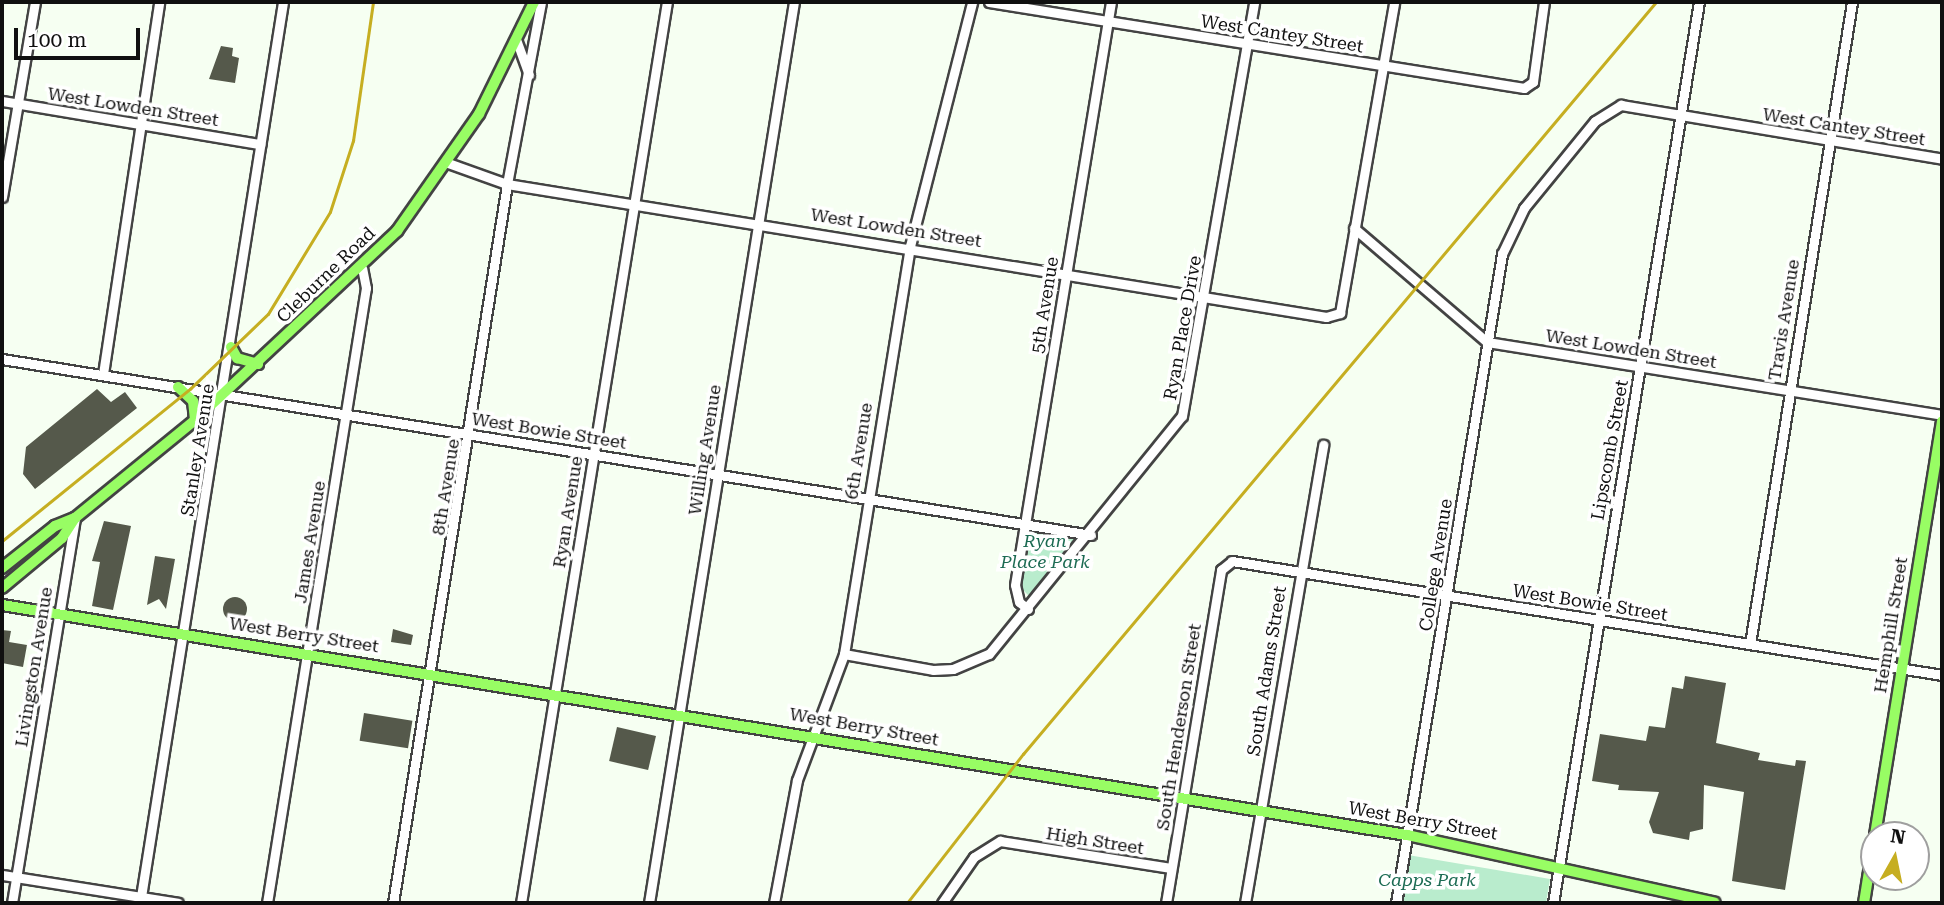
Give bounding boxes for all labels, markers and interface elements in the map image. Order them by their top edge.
street label: West Cantey Street [1199,10,1365,58]
scale bar [18,14,144,58]
text: 100 m [27,28,87,52]
street label: West Lowden Street [46,83,220,131]
street label: West Cantey Street [1761,103,1927,151]
street label: West Lowden Street [809,204,983,252]
street label: Cleburne Road [272,223,380,327]
street label: Ryan Place Drive [1160,254,1206,402]
street label: 5th Avenue [1027,255,1063,355]
street label: Travis Avenue [1764,258,1804,382]
street label: West Lowden Street [1544,325,1718,373]
street label: Lipscomb Street [1587,378,1633,522]
street label: Stanley Avenue [177,382,219,518]
street label: Willing Avenue [684,383,726,517]
street label: 6th Avenue [841,401,877,501]
street label: West Bowie Street [470,408,628,454]
street label: 8th Avenue [428,437,464,537]
street label: Ryan Avenue [549,455,587,569]
street label: James Avenue [290,479,330,605]
street label: College Avenue [1415,497,1457,633]
park label: Ryan Place Park [1000,531,1090,574]
street label: Hemphill Street [1870,555,1912,695]
street label: West Bowie Street [1511,580,1669,626]
street label: Livingston Avenue [11,585,57,749]
street label: South Adams Street [1243,585,1291,757]
street label: West Berry Street [228,613,380,657]
street label: South Henderson Street [1152,622,1206,832]
street label: West Berry Street [788,703,940,751]
street label: West Berry Street [1347,797,1499,845]
north arrow [1860,821,1930,891]
street label: High Street [1045,823,1145,859]
text: N [1889,824,1907,849]
park label: Capps Park [1378,869,1476,891]

